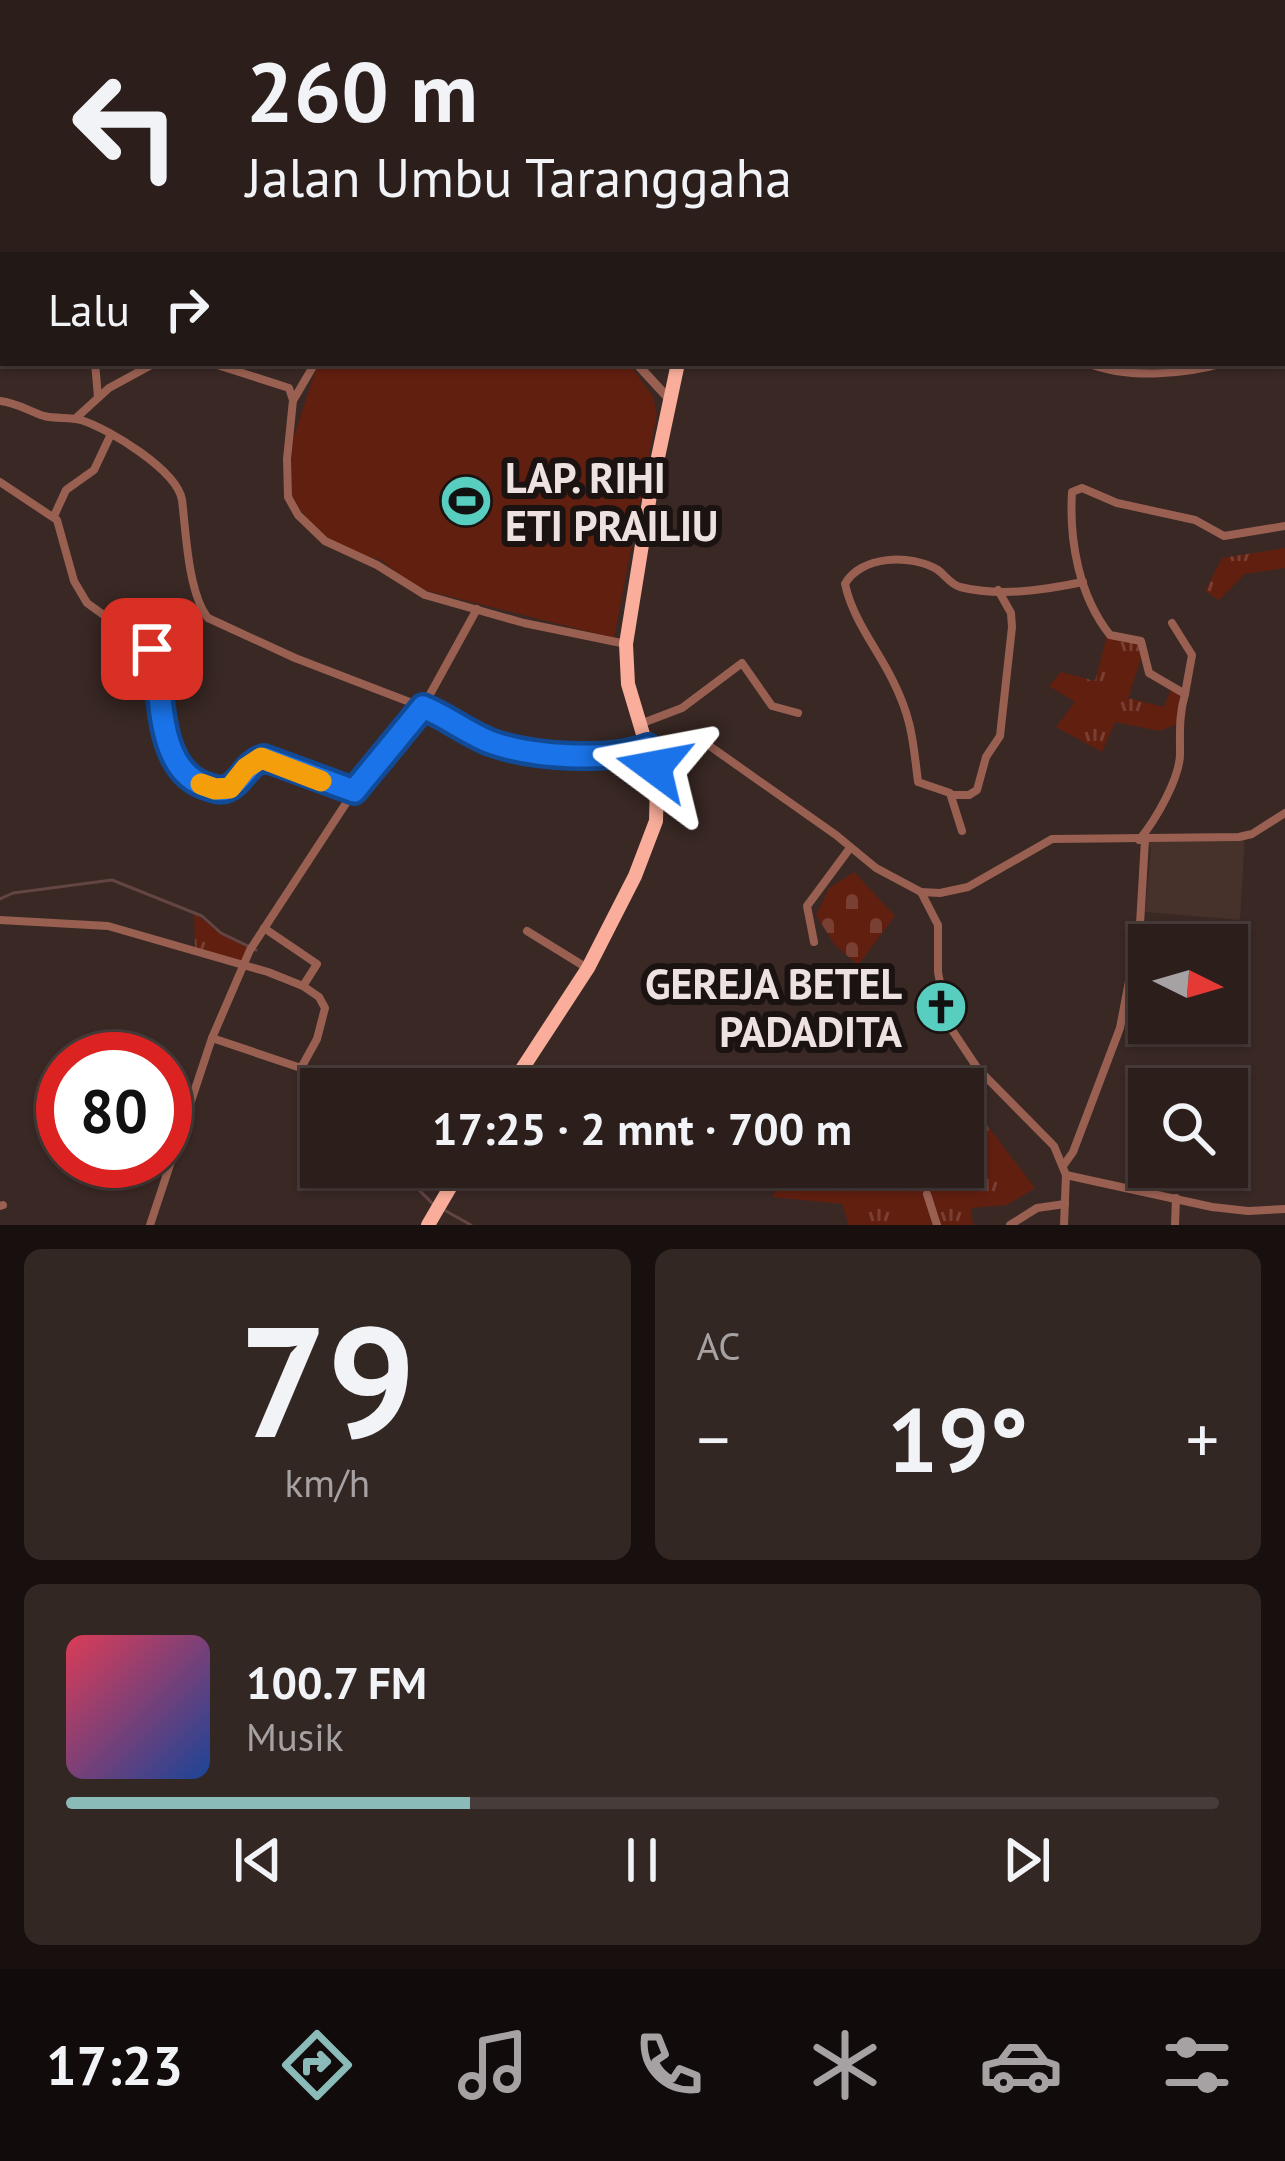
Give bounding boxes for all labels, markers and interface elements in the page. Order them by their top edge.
text: 260 m [246,36,478,145]
icon: left [48,48,204,204]
text: Jalan Umbu Taranggaha [246,142,792,212]
icon: right [154,276,220,342]
text: Lalu [48,280,130,338]
place label: LAP. RIHI ETI PRAILIU [505,450,718,553]
sports icon: LAP. RIHI ETI PRAILIU [438,473,494,529]
pin [101,598,203,700]
icon: arrive [119,616,185,682]
position arrow [591,704,717,830]
north arrow [1128,924,1248,1044]
map controls [1128,924,1248,1188]
place label: GEREJA BETEL PADADITA [645,956,903,1059]
church icon: GEREJA BETEL PADADITA [913,979,969,1035]
speed limit sign: 80 [36,1032,192,1188]
button: search [1128,1068,1248,1188]
text: 17:25 · 2 mnt · 700 m [432,1099,852,1157]
text: 79 [239,1278,416,1480]
text: AC [697,1320,741,1371]
text: 19° [887,1380,1028,1497]
text: − [697,1396,730,1481]
text: + [1186,1396,1219,1481]
text: km/h [285,1457,370,1508]
text: 100.7 FM [246,1653,427,1711]
text: Musik [246,1711,343,1762]
icon: previous [225,1827,291,1893]
icon: pause [609,1827,675,1893]
icon: next [994,1827,1060,1893]
icon: directions [275,2023,359,2107]
icon: music [451,2023,535,2107]
icon: phone [627,2023,711,2107]
icon: climate [803,2023,887,2107]
icon: car [979,2023,1063,2107]
icon: filters [1155,2023,1239,2107]
text: 17:23 [46,2030,183,2100]

